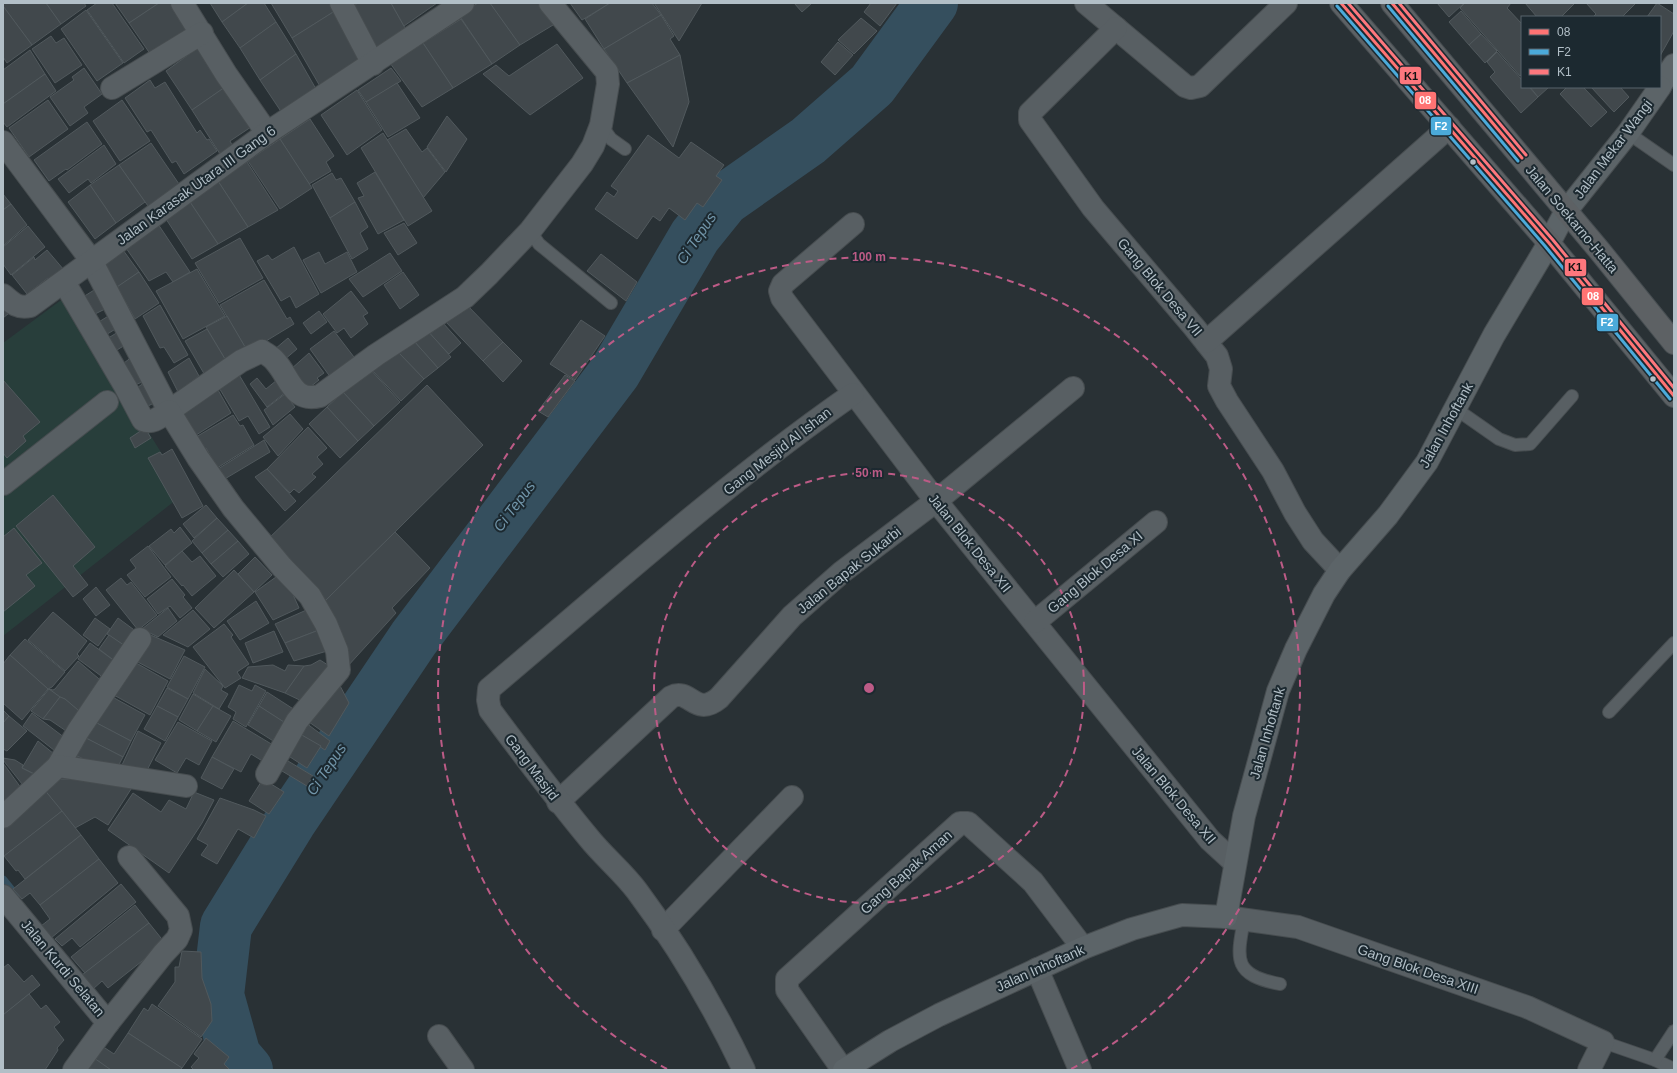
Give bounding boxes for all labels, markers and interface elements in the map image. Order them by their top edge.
legend [1521,16,1661,88]
text: 08 [1557,25,1571,39]
text: F2 [1557,45,1571,59]
text: K1 [1557,65,1572,79]
line badge: K1 [1399,66,1422,85]
text: K1 [1404,70,1418,82]
line badge: 08 [1414,91,1437,110]
text: 08 [1419,94,1431,106]
street label: Jalan Mekar Wangi [1571,97,1655,201]
line badge: F2 [1430,116,1452,136]
text: F2 [1435,120,1447,132]
street label: Jalan Karasak Utara III Gang 6 [114,122,279,248]
unlabelled marker [1468,157,1478,167]
street label: Jalan Soekarno-Hatta [1522,162,1622,276]
water label: Ci Tepus [673,209,720,267]
street label: Gang Blok Desa VII [1114,235,1206,339]
text: 100 m [852,250,886,264]
line badge: K1 [1564,258,1587,277]
text: K1 [1568,261,1582,273]
line badge: 08 [1581,287,1604,306]
text: 08 [1587,290,1599,302]
line badge: F2 [1596,313,1619,332]
text: F2 [1601,316,1613,328]
unlabelled marker [1648,374,1658,384]
street label: Jalan Inhoftank [1416,379,1476,470]
street label: Gang Mesjid Al Ishan [720,404,834,498]
text: 50 m [855,466,883,480]
water label: Ci Tepus [490,477,539,535]
street label: Jalan Blok Desa XII [925,490,1015,596]
street label: Jalan Bapak Sukarbi [794,523,904,617]
street label: Gang Blok Desa XI [1044,528,1146,616]
centre of rings [862,681,876,695]
street label: Jalan Inhoftank [1246,684,1288,781]
street label: Gang Masjid [502,731,562,803]
water label: Ci Tepus [303,740,350,798]
street label: Jalan Blok Desa XII [1129,743,1219,847]
street label: Gang Bapak Aman [857,827,955,917]
street label: Jalan Kurdi Selatan [18,916,108,1020]
street label: Jalan Inhoftank [993,941,1088,995]
street label: Gang Blok Desa XIII [1355,941,1481,997]

